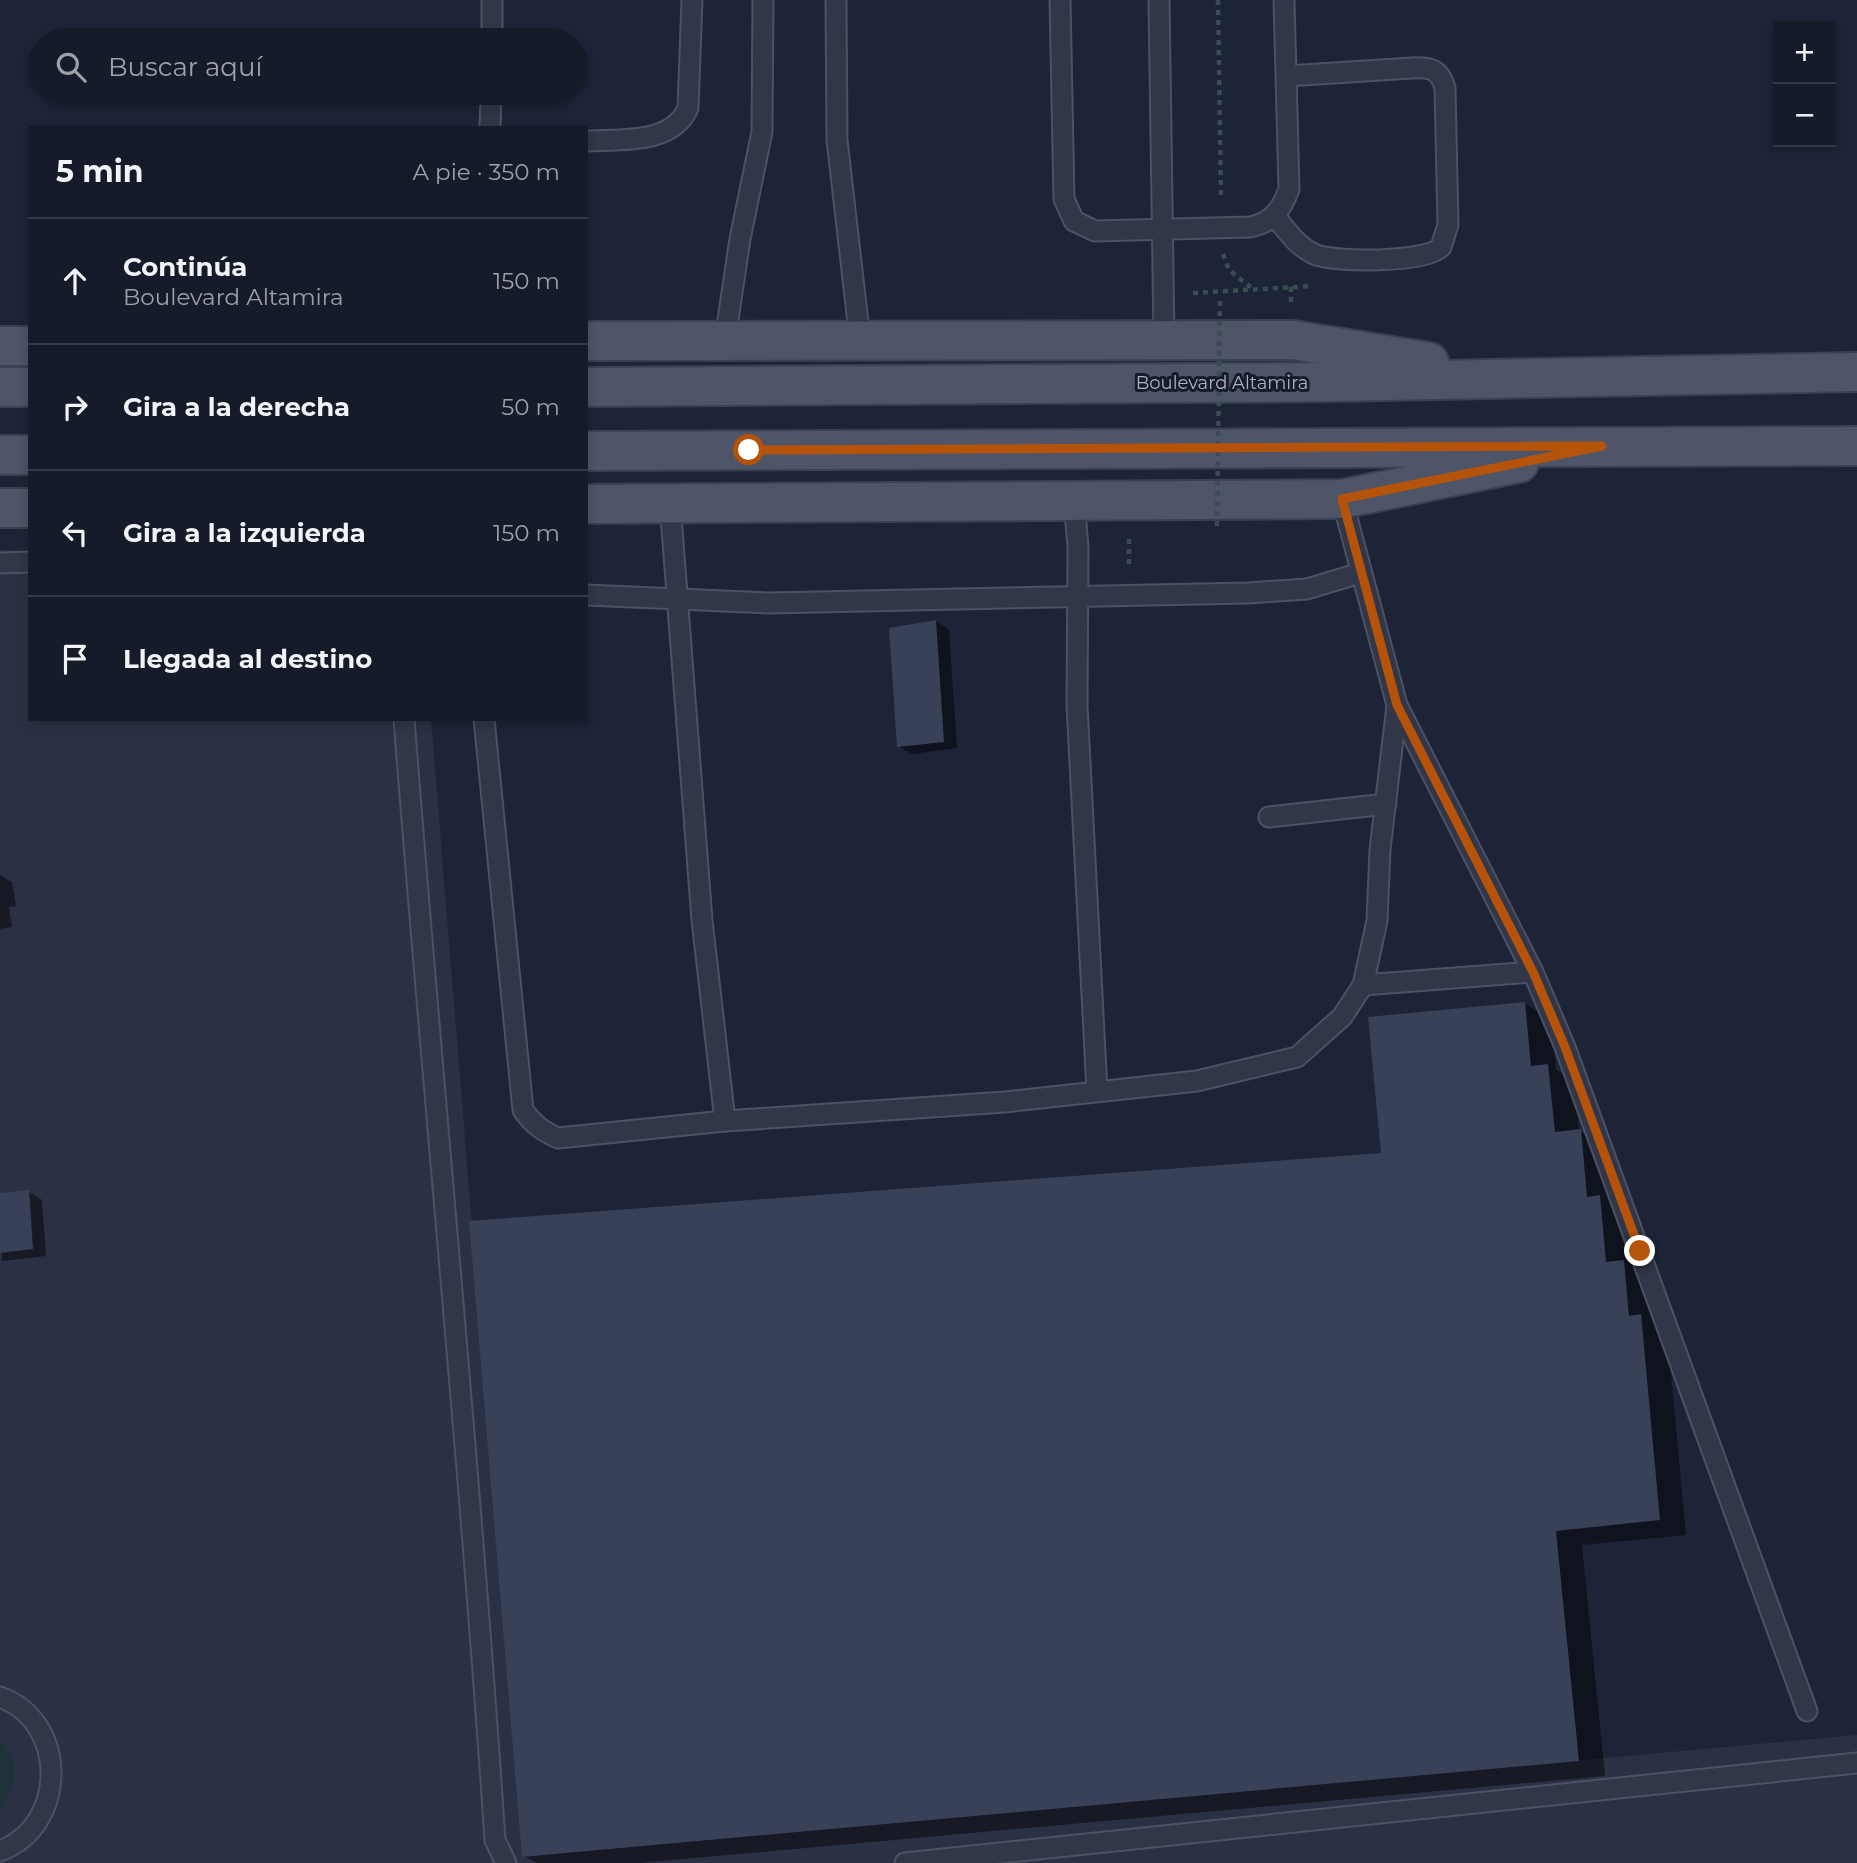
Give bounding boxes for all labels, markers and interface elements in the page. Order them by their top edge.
map controls [1773,21,1836,147]
button: + [1773,21,1836,84]
search box [28,28,588,105]
icon: search [52,48,90,86]
text: Buscar aquí [108,51,262,83]
button: − [1773,84,1836,147]
text: 5 min [56,153,144,190]
text: A pie · 350 m [413,158,560,186]
text: Continúa [123,251,247,283]
icon: ahead [56,262,94,300]
text: 150 m [493,267,560,295]
text: Boulevard Altamira [123,283,344,311]
street label: Boulevard Altamira [1136,372,1308,394]
icon: right [56,388,94,426]
text: Gira a la derecha [123,391,350,423]
text: 50 m [501,393,560,421]
route start [733,434,764,465]
icon: left [56,514,94,552]
text: Gira a la izquierda [123,517,366,549]
text: 150 m [493,519,560,547]
icon: arrive [56,640,94,678]
text: Llegada al destino [123,643,372,675]
route end [1624,1235,1655,1266]

